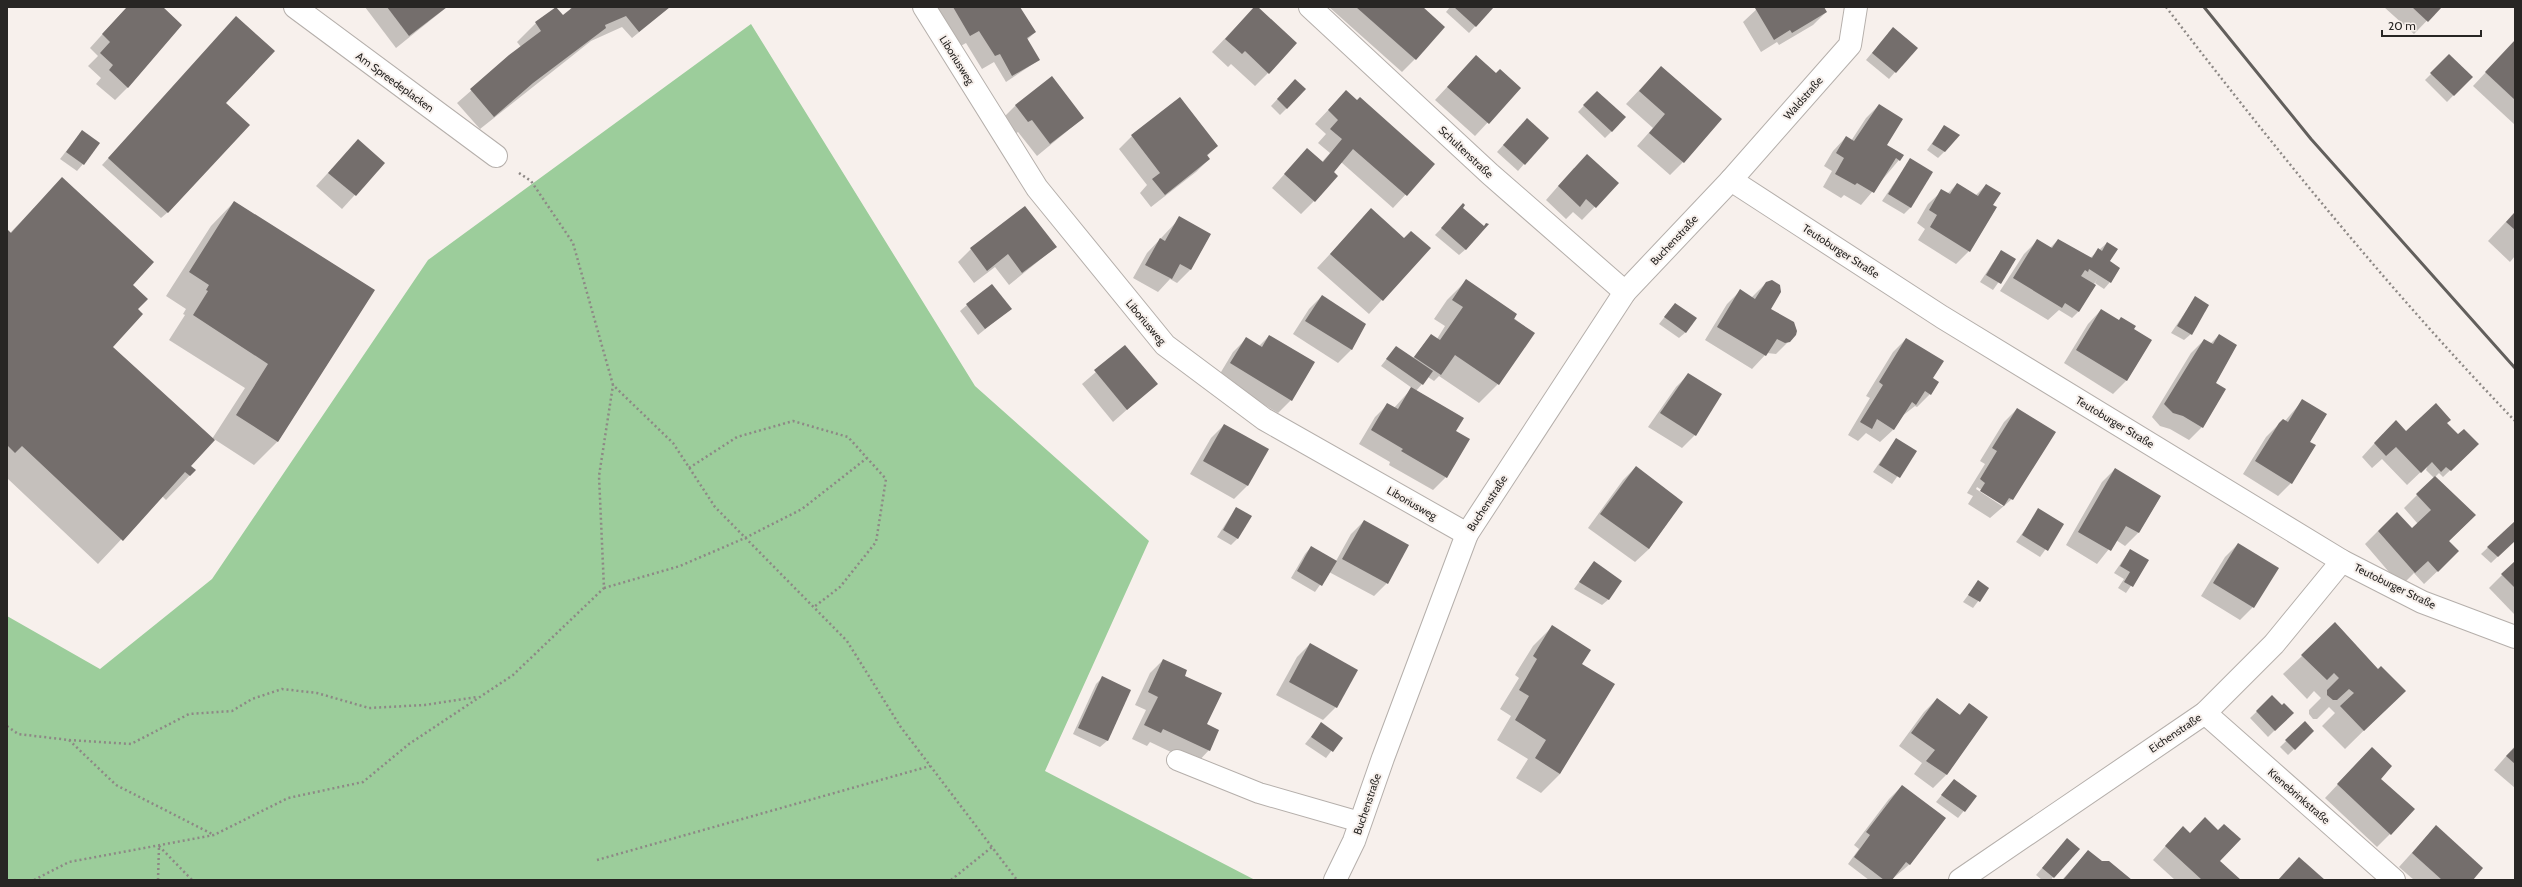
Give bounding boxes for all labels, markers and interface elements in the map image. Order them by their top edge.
scale bar [2382,12,2481,38]
text: 20 m [2388,18,2416,33]
street label: Liboriusweg [936,33,978,88]
street label: Am Spreedeplacken [353,49,437,115]
street label: Waldstraße [1780,73,1826,123]
street label: Schultenstraße [1436,123,1497,181]
street label: Buchenstraße [1647,212,1701,268]
street label: Teutoburger Straße [1800,221,1882,281]
street label: Liboriusweg [1123,296,1169,348]
street label: Teutoburger Straße [2073,393,2157,451]
street label: Buchenstraße [1464,472,1510,534]
street label: Liboriusweg [1385,483,1440,523]
street label: Teutoburger Straße [2352,560,2438,612]
street label: Eichenstraße [2146,710,2204,756]
street label: Kienebrinkstraße [2265,765,2333,827]
street label: Buchenstraße [1350,771,1384,836]

